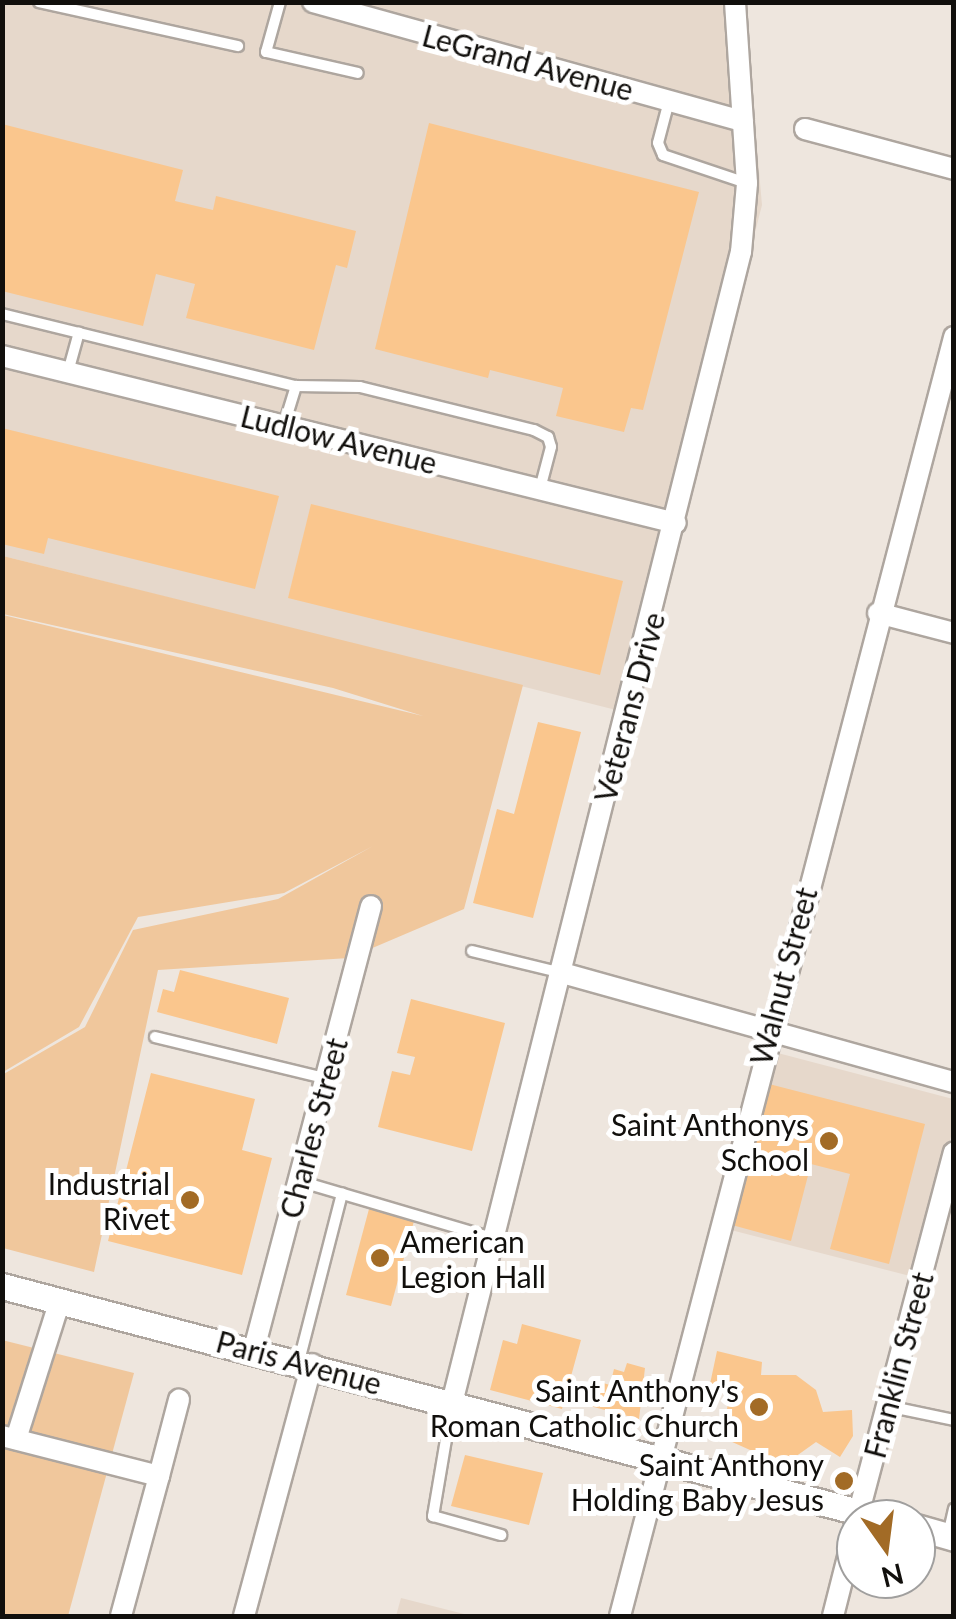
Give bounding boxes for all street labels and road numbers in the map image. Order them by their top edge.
street label: LeGrand Avenue [418,16,638,108]
street label: Ludlow Avenue [236,397,442,481]
street label: Veterans Drive [586,608,672,806]
street label: Walnut Street [742,883,824,1069]
street label: Charles Street [272,1034,354,1222]
street label: Franklin Street [856,1268,940,1462]
street label: Paris Avenue [212,1323,386,1401]

